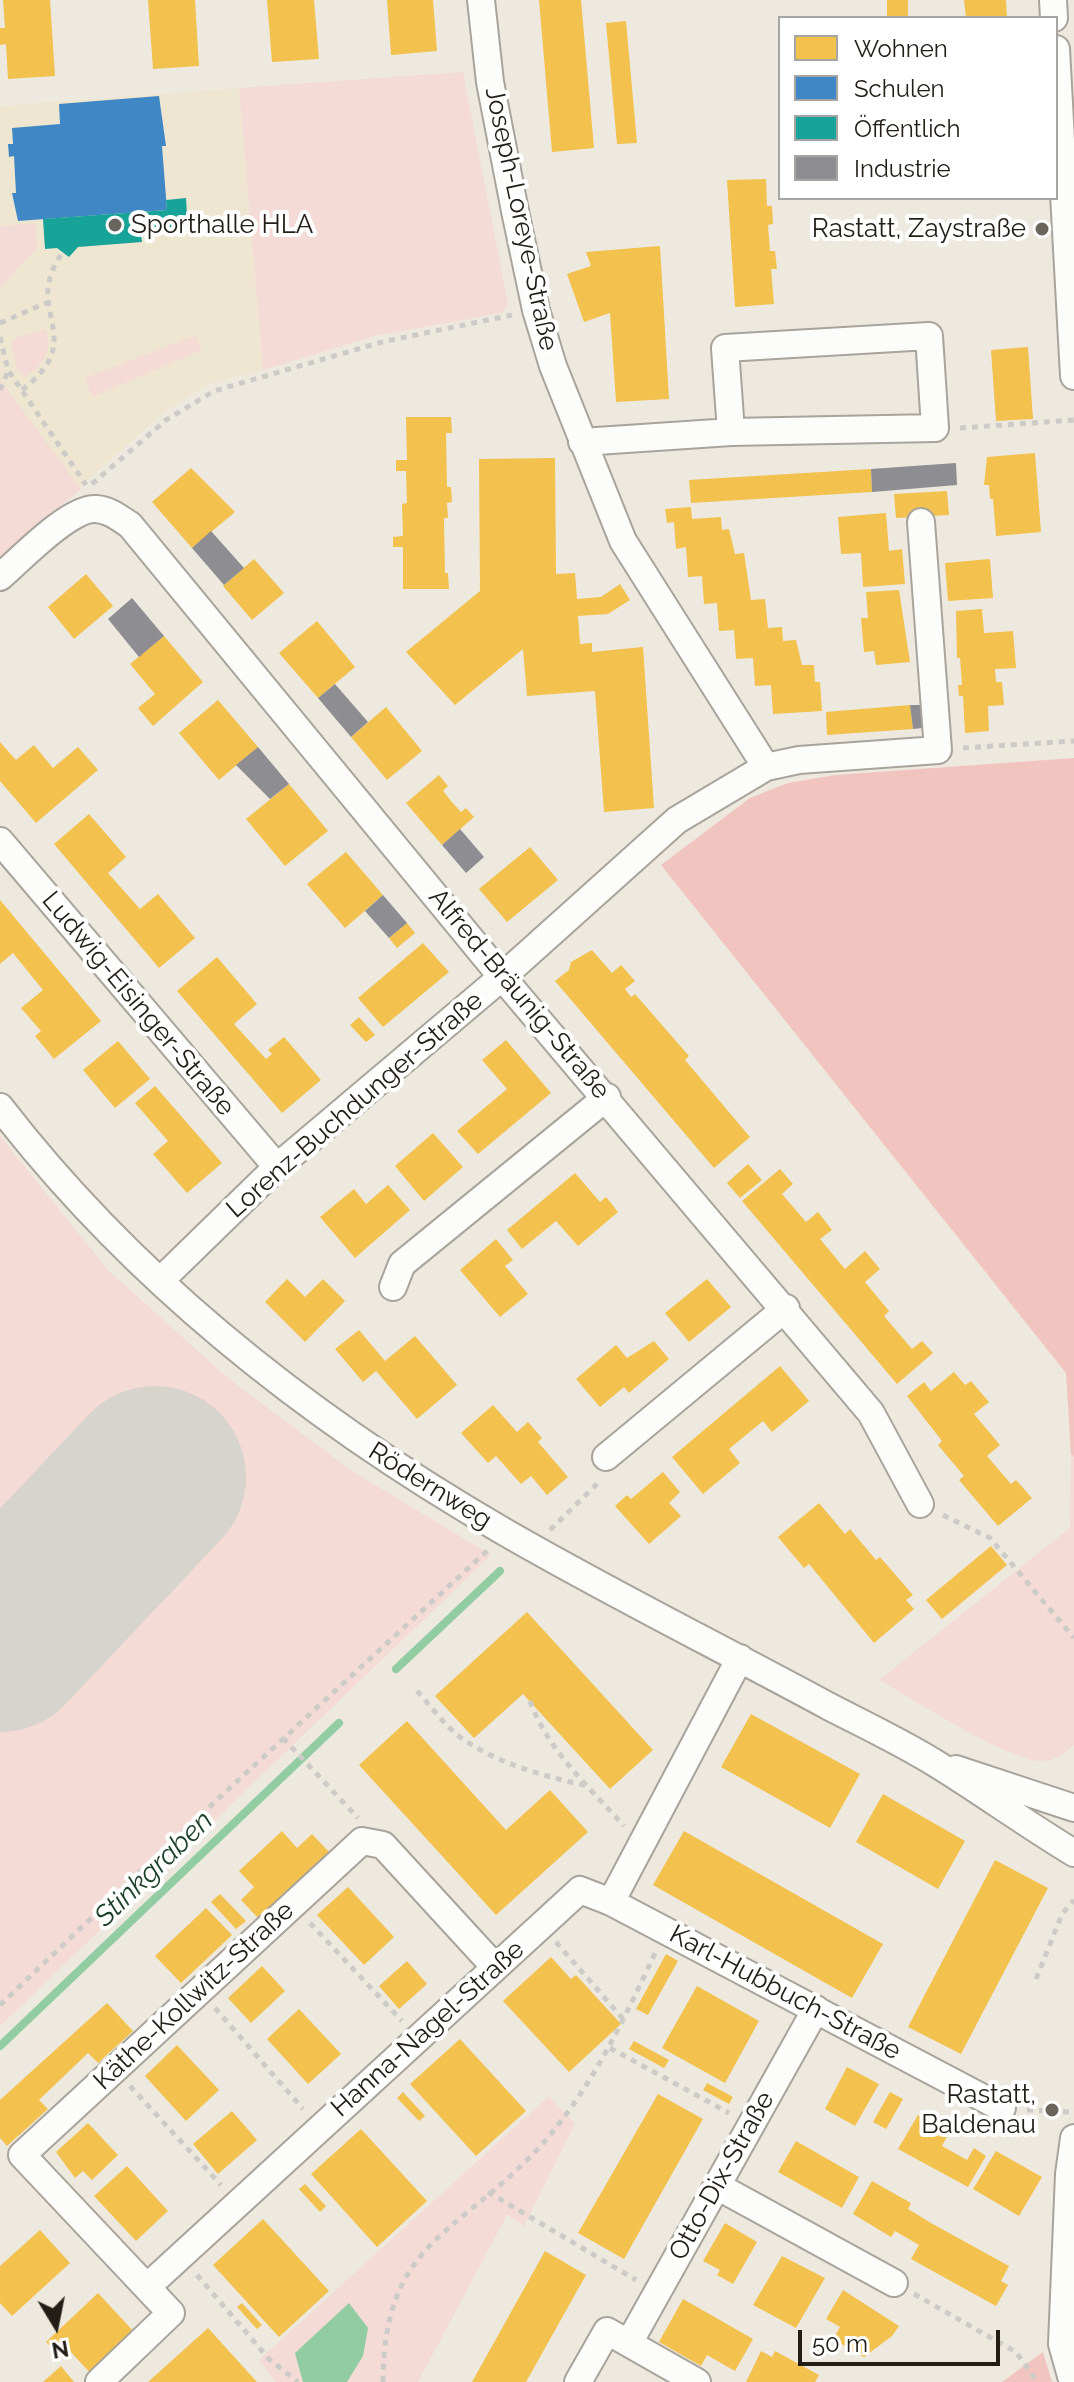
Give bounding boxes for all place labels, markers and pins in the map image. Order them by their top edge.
place label: Sporthalle HLA [131,209,313,241]
place label: Rastatt, Zaystraße [812,213,1026,245]
marker: Sporthalle HLA [106,216,124,234]
marker: Rastatt, Zaystraße [1033,220,1051,238]
place label: Rastatt, Baldenau [921,2079,1036,2140]
marker: Rastatt, Baldenau [1043,2101,1061,2119]

